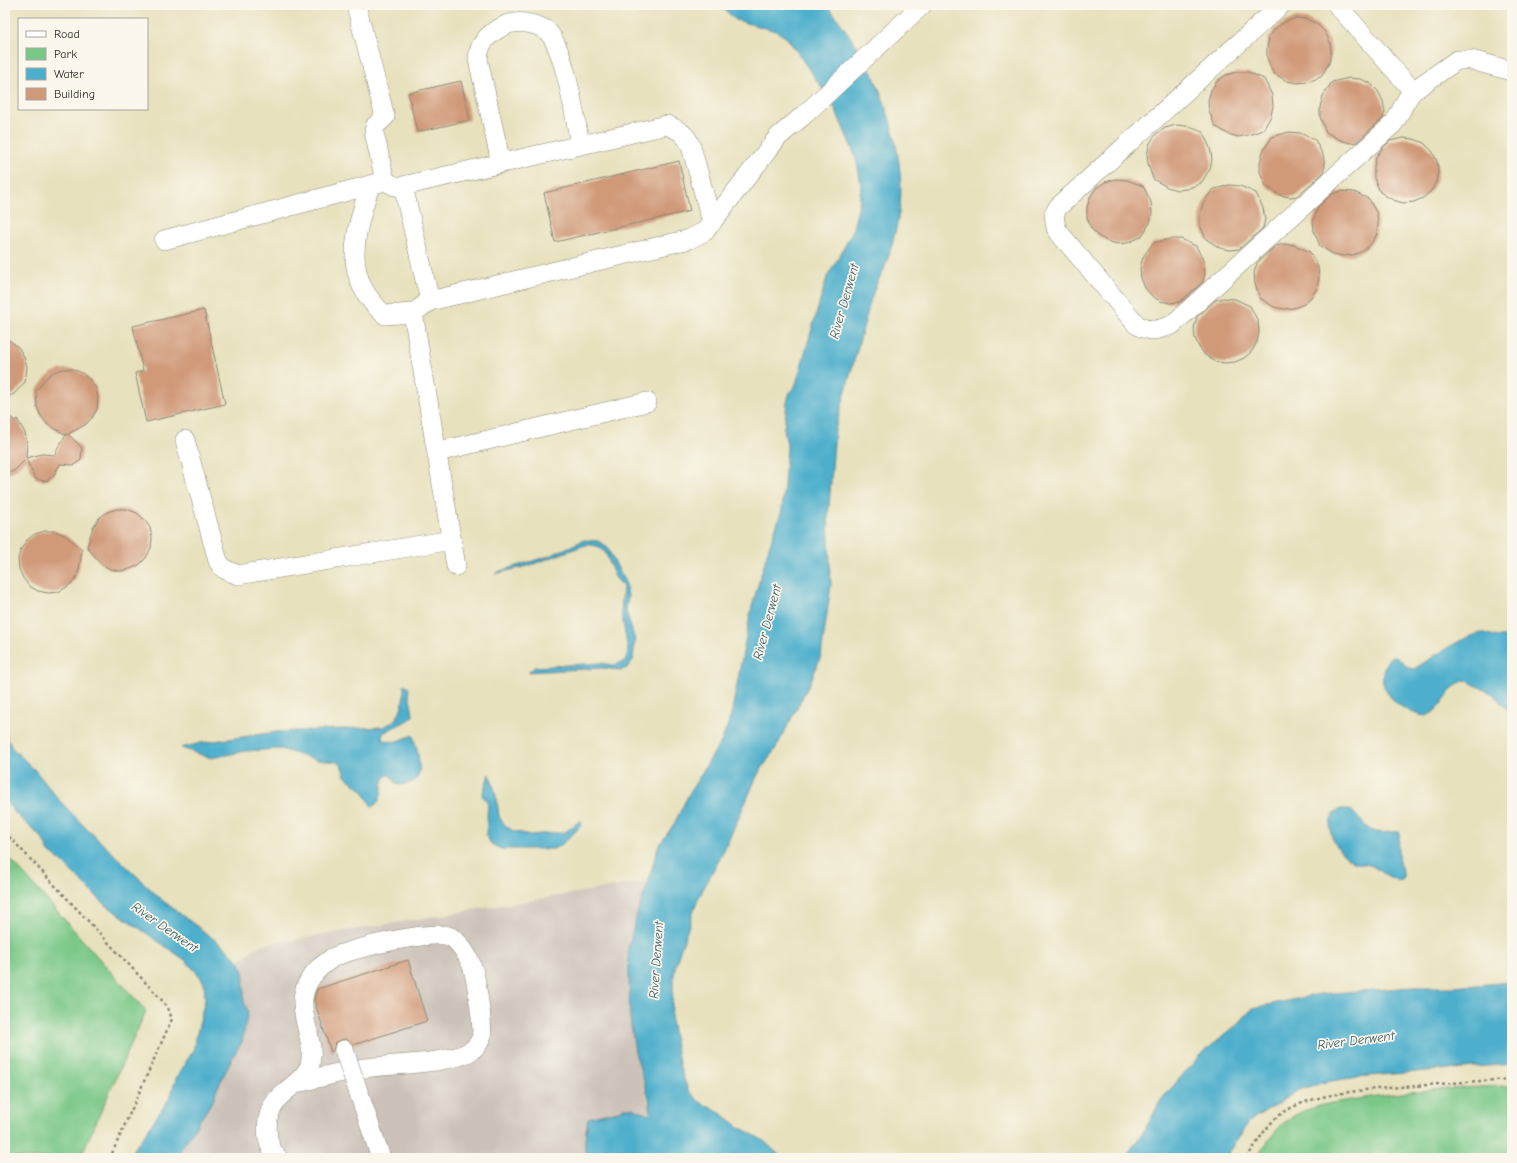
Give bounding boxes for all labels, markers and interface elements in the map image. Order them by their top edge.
legend [18,18,148,110]
text: Road [54,27,80,41]
text: Park [54,47,77,61]
text: Water [54,67,84,81]
text: Building [54,87,95,101]
water label: River Derwent [826,261,862,340]
water label: River Derwent [750,582,784,661]
water label: River Derwent [129,899,202,956]
water label: River Derwent [646,920,666,999]
water label: River Derwent [1317,1028,1396,1052]

